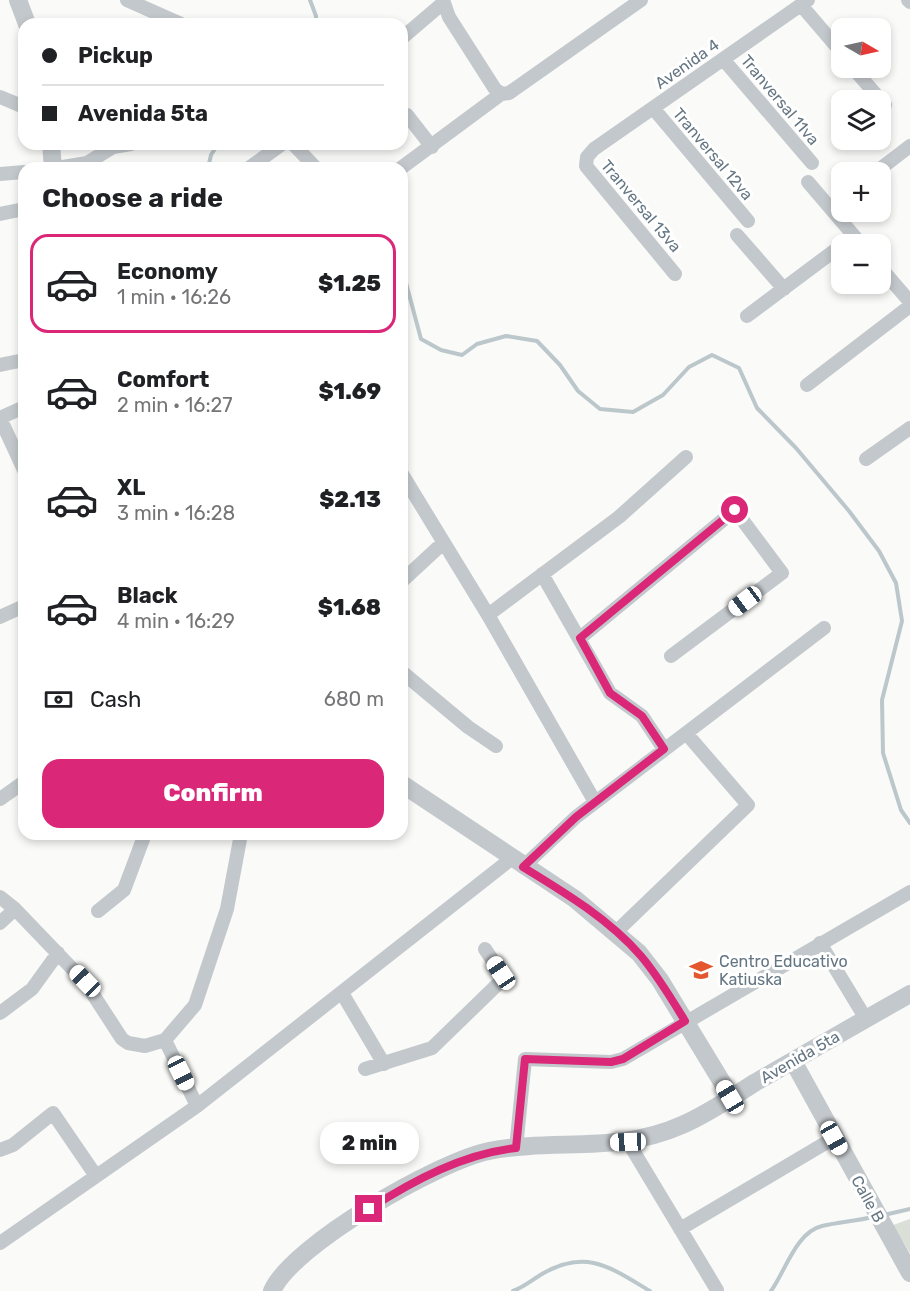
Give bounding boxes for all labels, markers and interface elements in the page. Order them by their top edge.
north arrow [831,18,891,78]
map controls [831,18,891,294]
street label: Avenida 4 [651,35,723,93]
text: Pickup [78,42,153,69]
street label: Tranversal 11va [737,51,823,149]
button: layers [831,90,891,150]
text: Avenida 5ta [78,100,208,127]
street label: Tranversal 12va [669,104,757,204]
street label: Tranversal 13va [597,156,685,256]
button: + [831,162,891,222]
text: Choose a ride [42,182,223,214]
button: − [831,234,891,294]
icon: car [45,257,99,311]
text: Economy [117,258,218,285]
text: $1.25 [318,270,381,297]
text: 1 min · 16:26 [117,285,231,309]
icon: car [45,365,99,419]
text: Comfort [117,366,209,393]
text: $1.69 [318,378,381,405]
text: 2 min · 16:27 [117,393,233,417]
icon: car [45,473,99,527]
text: XL [117,474,145,501]
text: $2.13 [319,486,381,513]
route start [721,496,748,523]
text: 3 min · 16:28 [117,501,235,525]
icon: car [45,581,99,635]
text: Black [117,582,178,609]
car [725,583,765,619]
text: $1.68 [318,594,381,621]
text: 4 min · 16:29 [117,609,235,633]
icon: cash [42,683,75,716]
text: Cash [90,686,141,713]
text: 680 m [324,687,384,711]
button: Confirm [42,759,384,828]
place label: Centro Educativo Katiuska [719,952,848,989]
car [483,953,519,993]
school or university icon: Centro Educativo Katiuska [688,957,714,983]
car [66,962,104,1000]
street label: Avenida 5ta [757,1027,843,1087]
car [165,1053,197,1093]
car [713,1077,747,1117]
car [817,1118,851,1158]
callout: 2 min [320,1122,418,1164]
text: 2 min [342,1131,397,1155]
car [610,1132,646,1152]
street label: Calle B [847,1172,889,1226]
route end [355,1195,382,1222]

